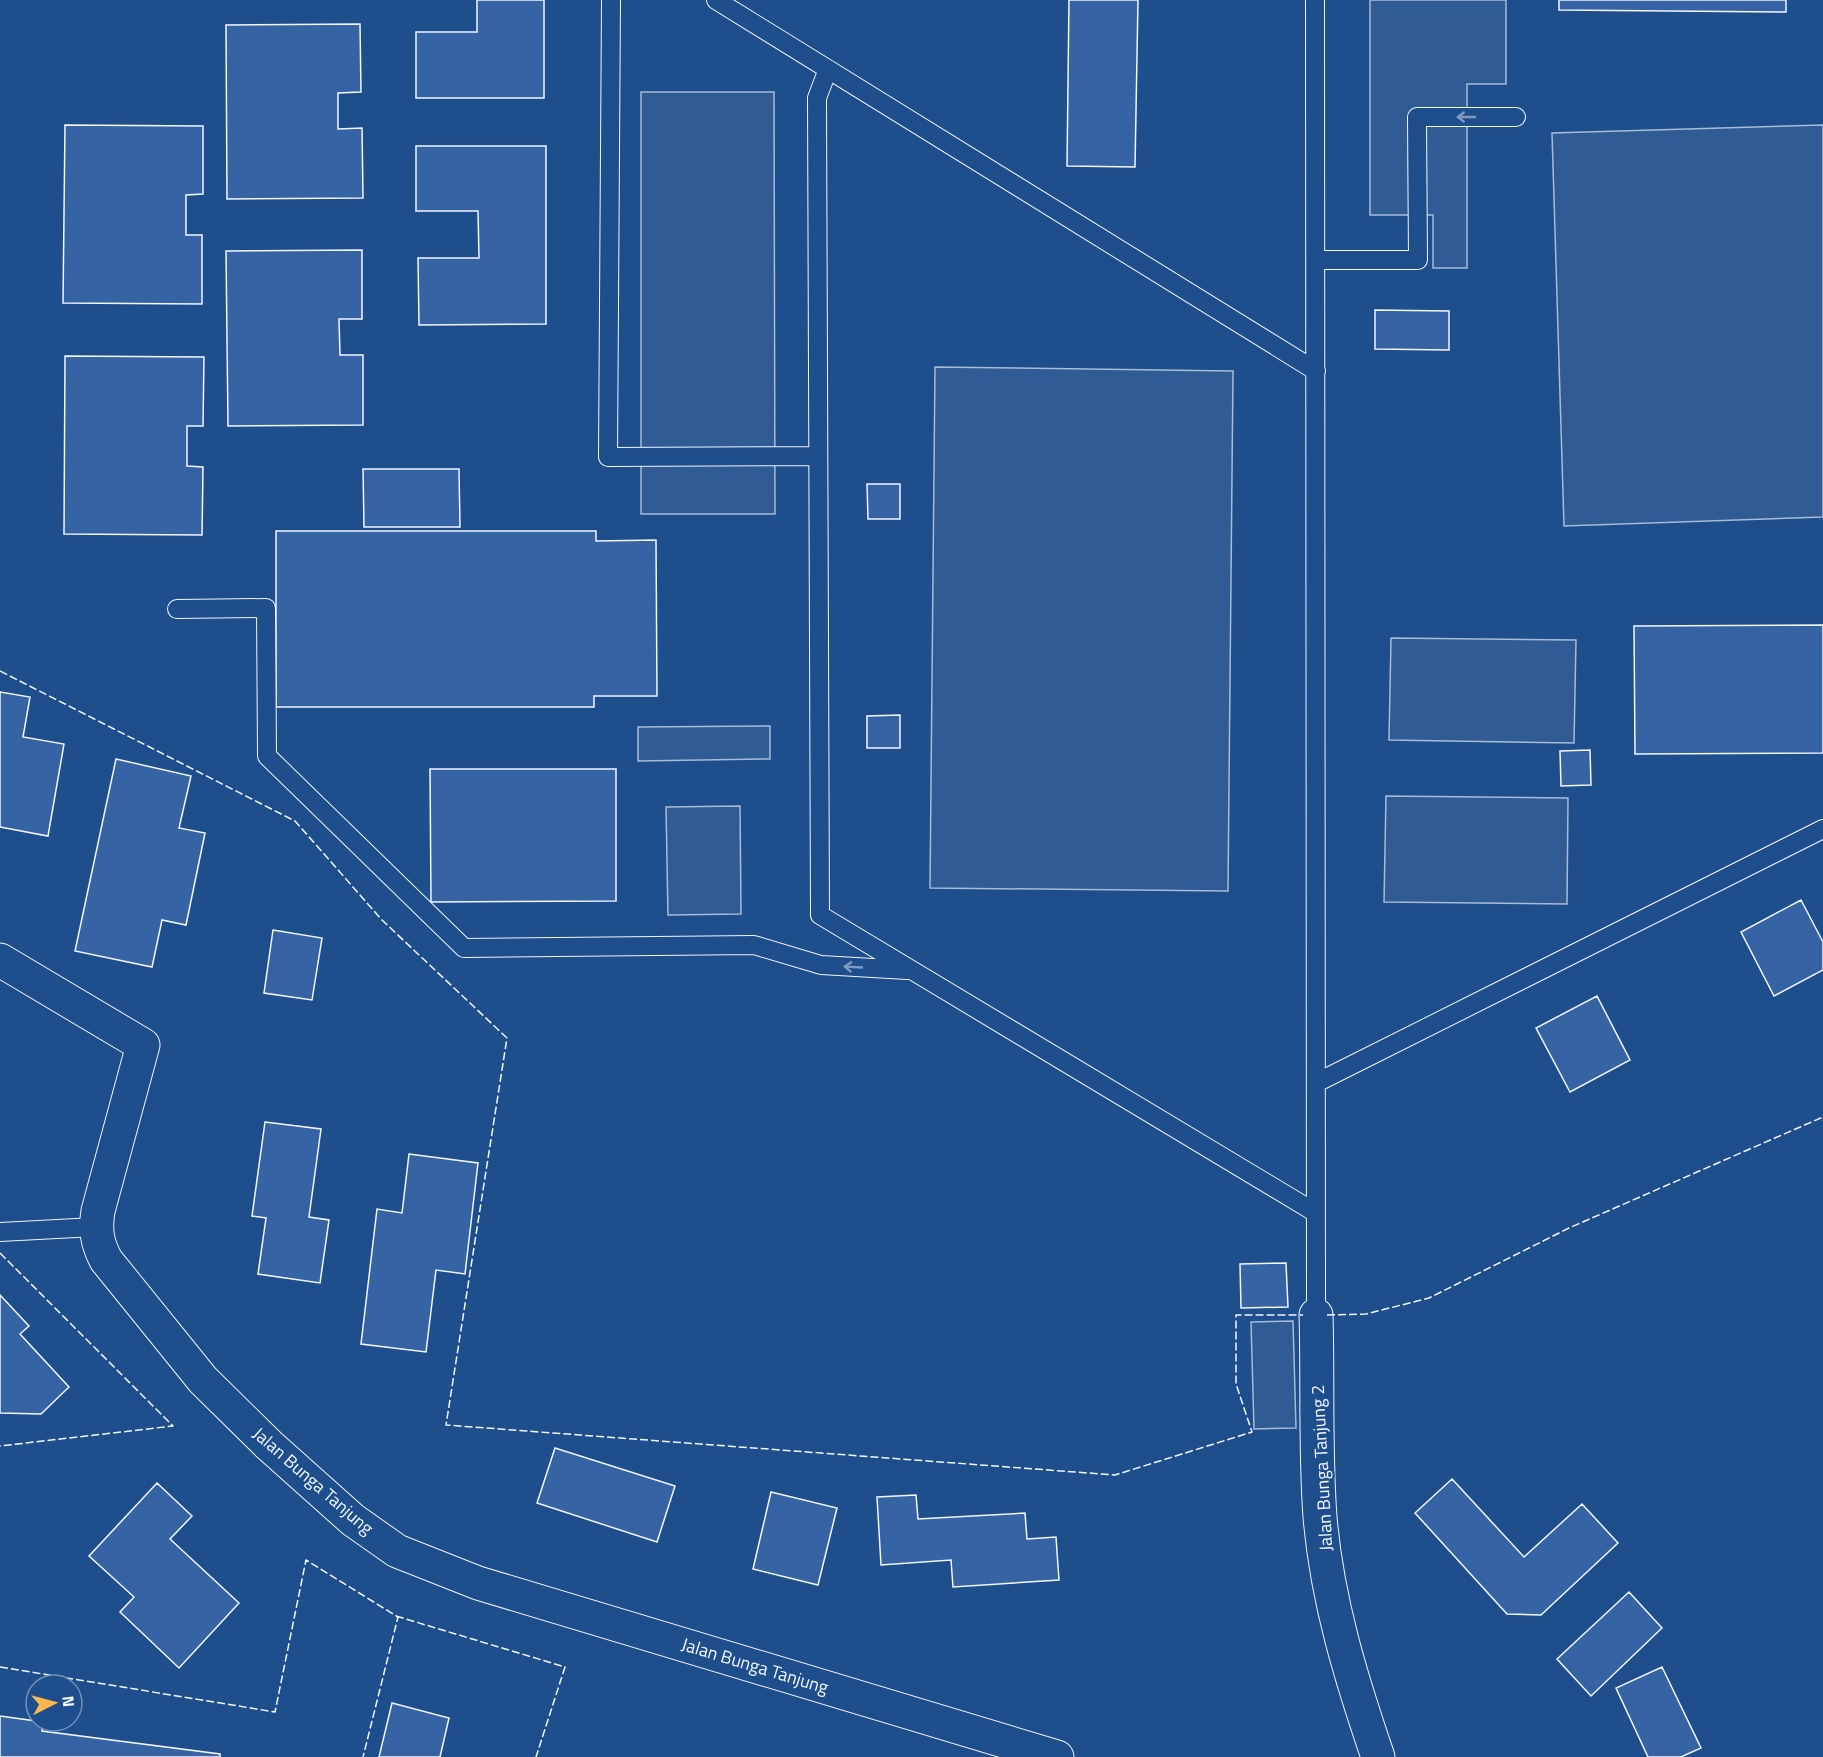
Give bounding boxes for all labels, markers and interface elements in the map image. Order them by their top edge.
one-way arrow [1457,111,1477,123]
one-way arrow [843,961,863,972]
street label: Jalan Bunga Tanjung 2 [1304,1384,1339,1552]
street label: Jalan Bunga Tanjung [247,1420,380,1541]
street label: Jalan Bunga Tanjung [678,1630,832,1701]
north arrow [24,1673,84,1733]
text: N [56,1695,81,1708]

